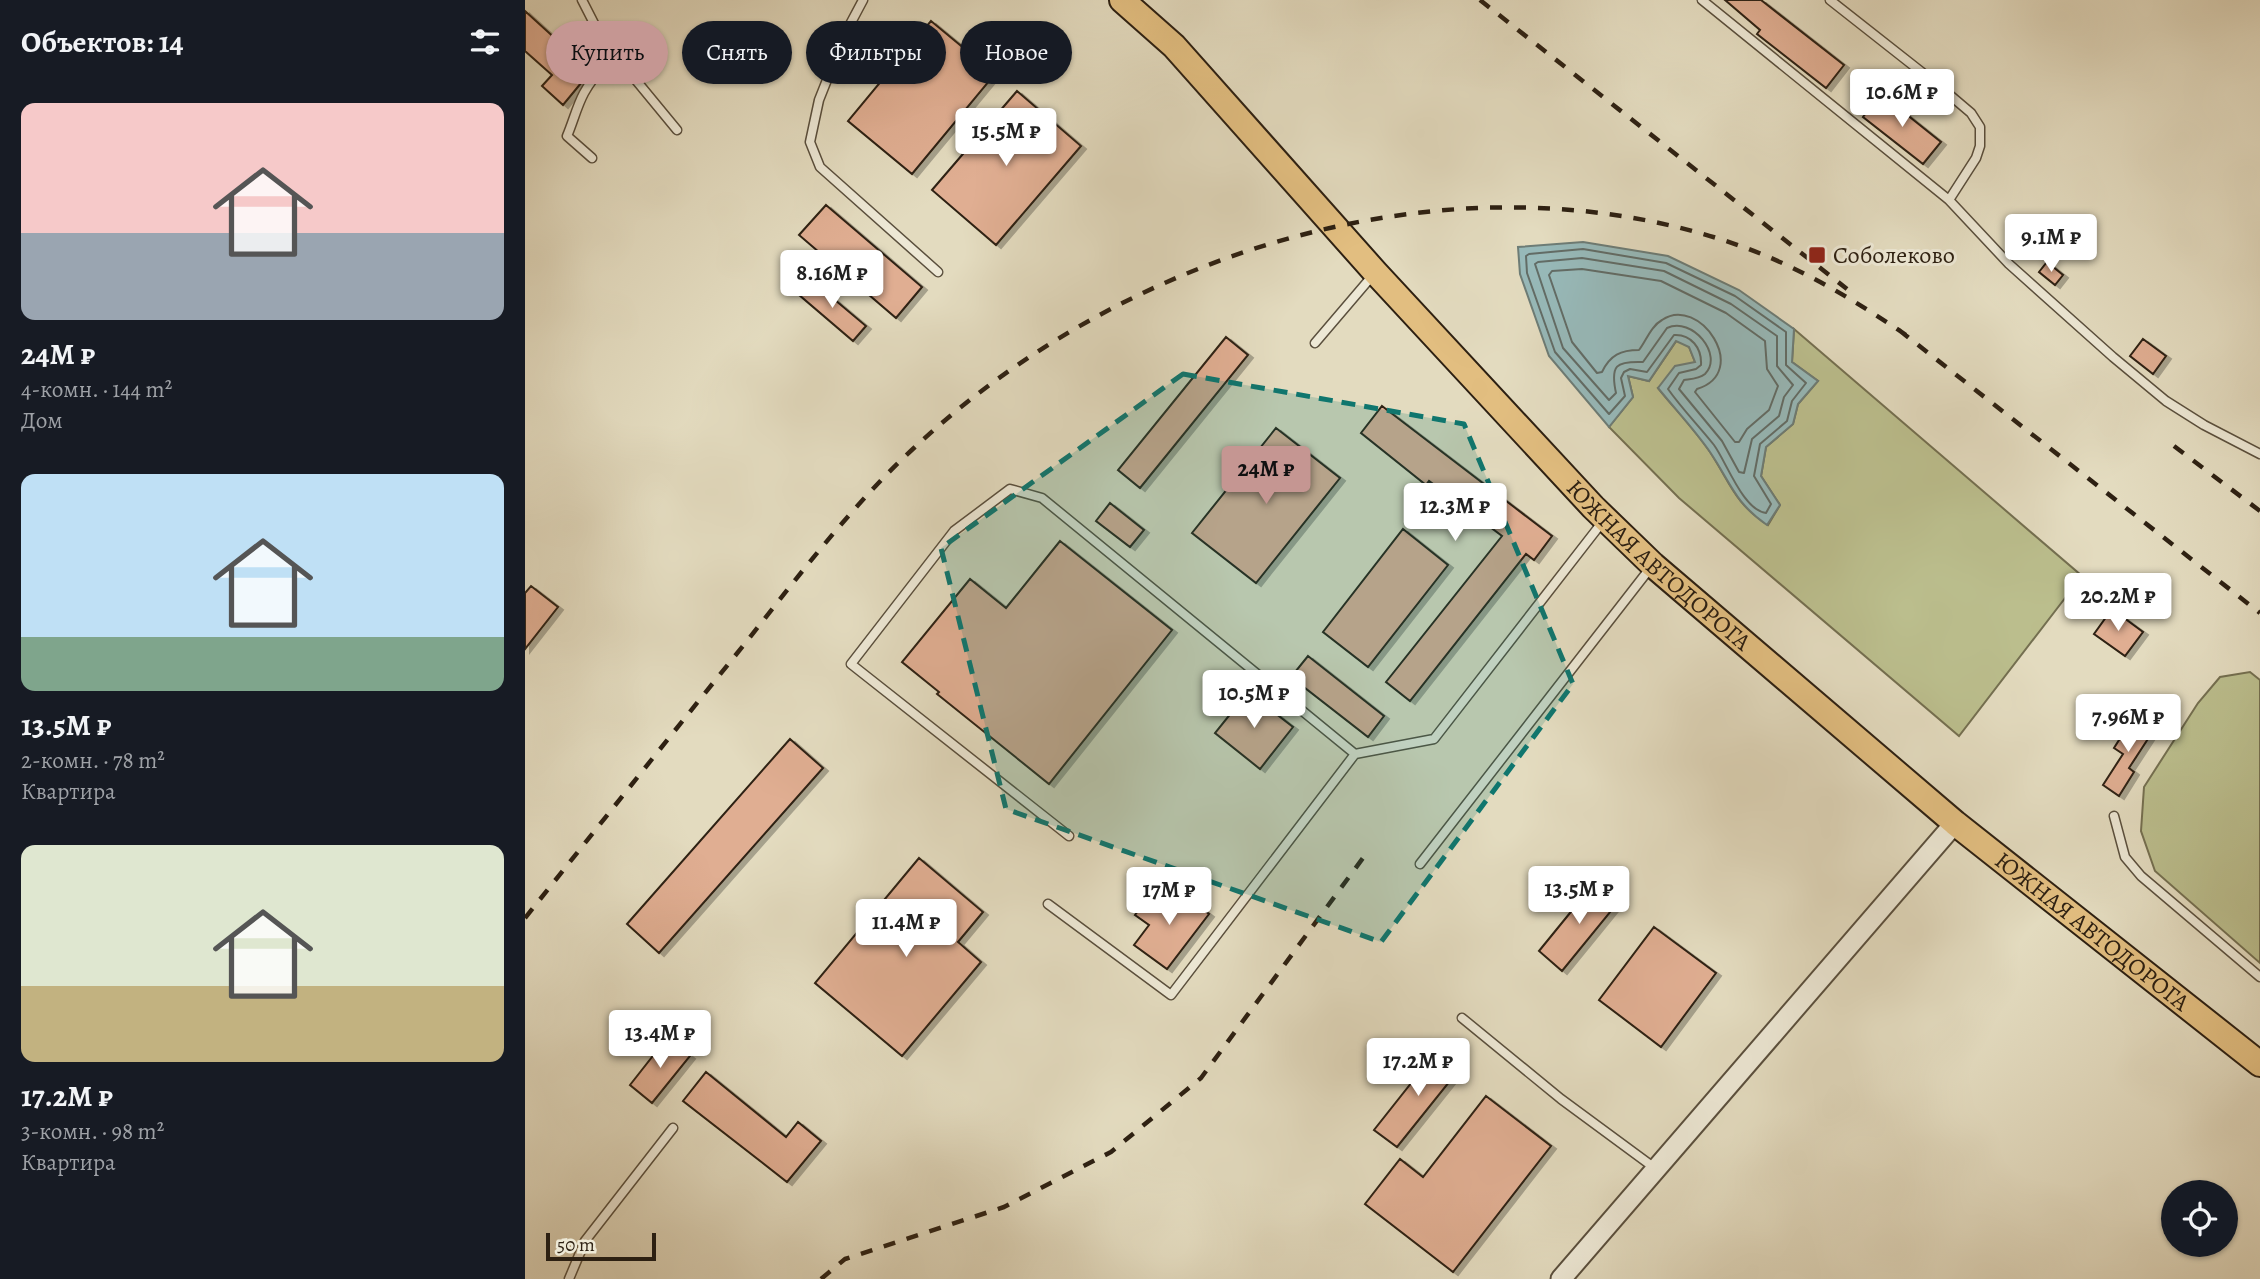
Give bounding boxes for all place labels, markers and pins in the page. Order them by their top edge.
pin: 10.6M ₽ [1837,69,1967,129]
pin: 15.5M ₽ [941,108,1071,168]
pin: 9.1M ₽ [1994,215,2108,274]
place label: Соболеково [1833,239,1955,271]
marker: Соболеково [1807,245,1827,265]
pin: 8.16M ₽ [767,250,897,310]
pin: 24M ₽ [1217,447,1315,506]
pin: 12.3M ₽ [1390,484,1520,543]
pin: 20.2M ₽ [2053,574,2183,633]
pin: 10.5M ₽ [1189,670,1319,730]
pin: 7.96M ₽ [2063,694,2193,754]
pin: 13.5M ₽ [1514,866,1644,926]
pin: 17M ₽ [1120,867,1218,927]
pin: 11.4M ₽ [841,900,971,959]
pin: 13.4M ₽ [595,1010,725,1070]
pin: 17.2M ₽ [1353,1038,1483,1098]

